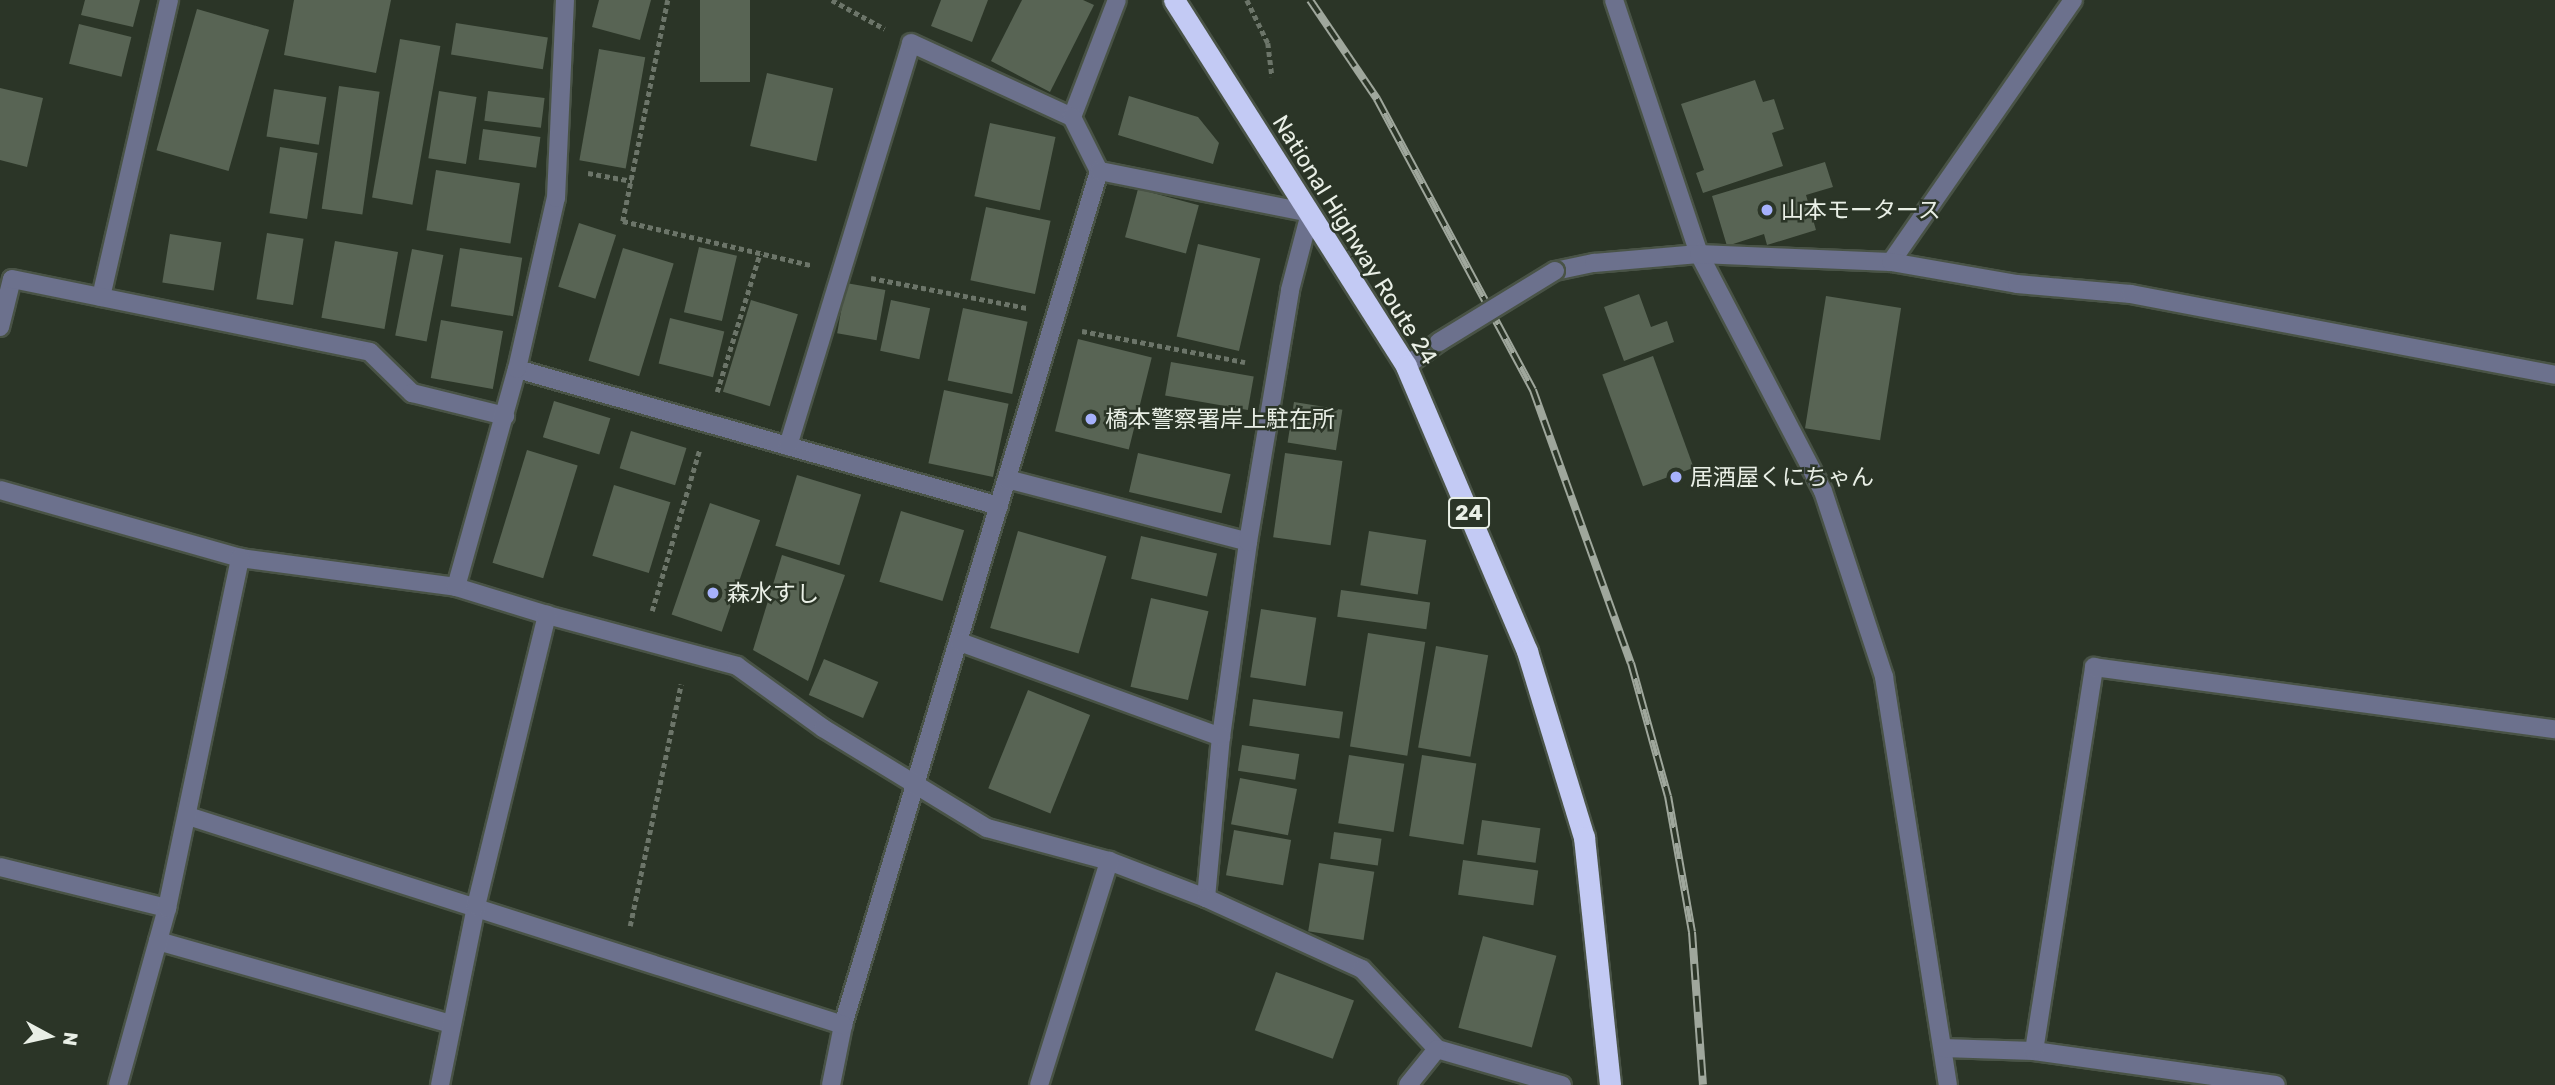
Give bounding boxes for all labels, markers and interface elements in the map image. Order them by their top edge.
street label: National Highway Route 24 [1267,110,1443,370]
place label: 山本モータース [1781,196,1942,224]
marker: 山本モータース [1759,202,1775,218]
place label: 橋本警察署岸上駐在所 [1105,405,1335,433]
marker: 橋本警察署岸上駐在所 [1083,411,1099,427]
place label: 居酒屋くにちゃん [1690,463,1874,491]
marker: 居酒屋くにちゃん [1668,469,1684,485]
road number: 24 [1448,496,1490,530]
place label: 森水すし [727,579,819,607]
marker: 森水すし [705,585,721,601]
north arrow [14,1001,84,1071]
text: N [58,1031,83,1047]

